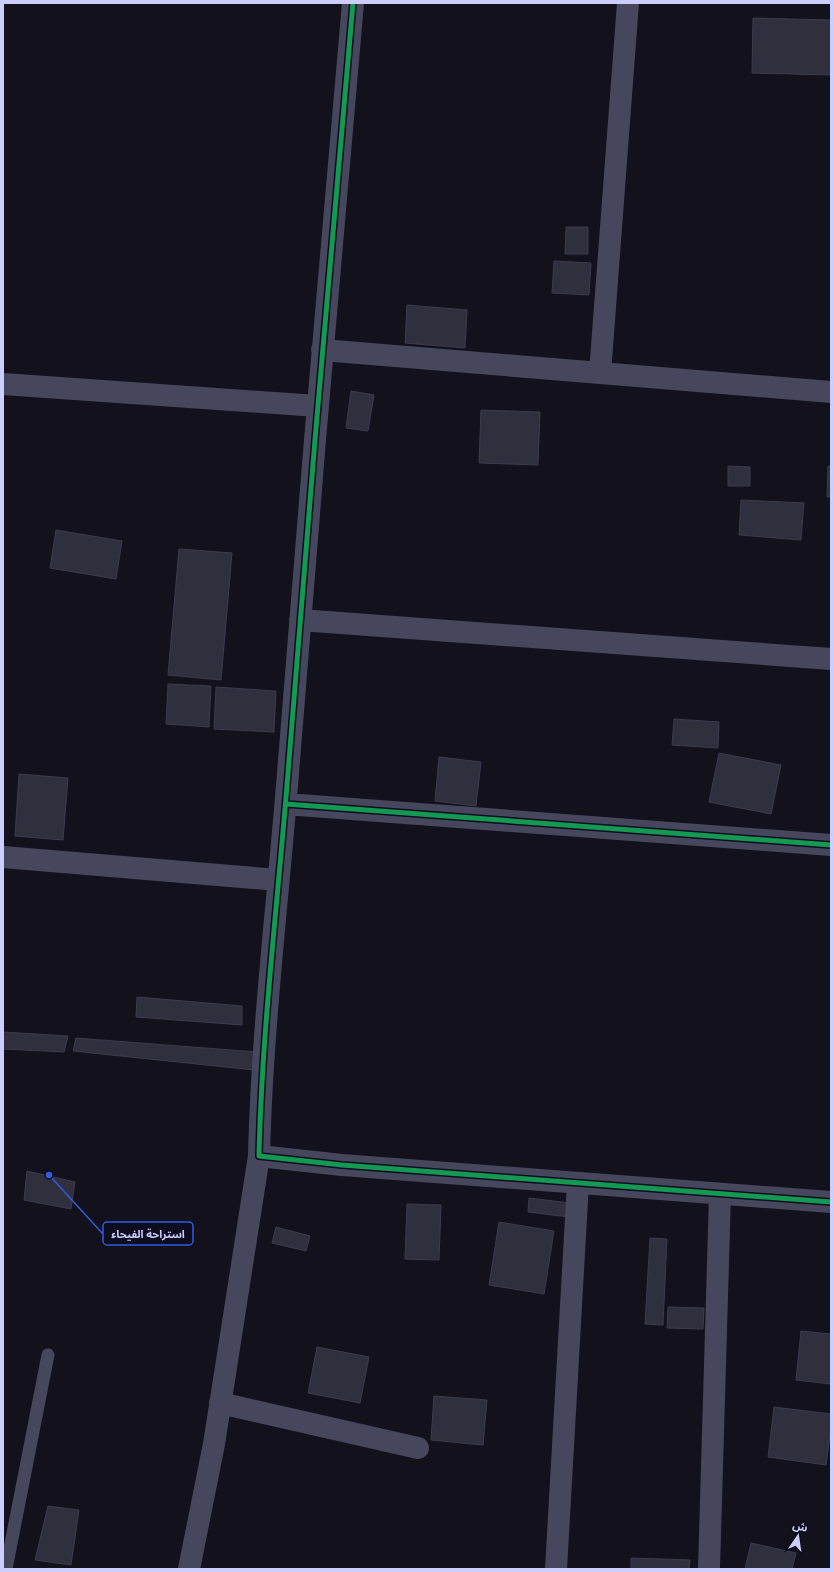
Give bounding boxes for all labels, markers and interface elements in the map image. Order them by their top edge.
callout: استراحة الفيحاء [103,1222,193,1245]
text: استراحة الفيحاء [111,1228,185,1241]
north arrow [778,1516,818,1556]
text: ش [791,1519,809,1535]

